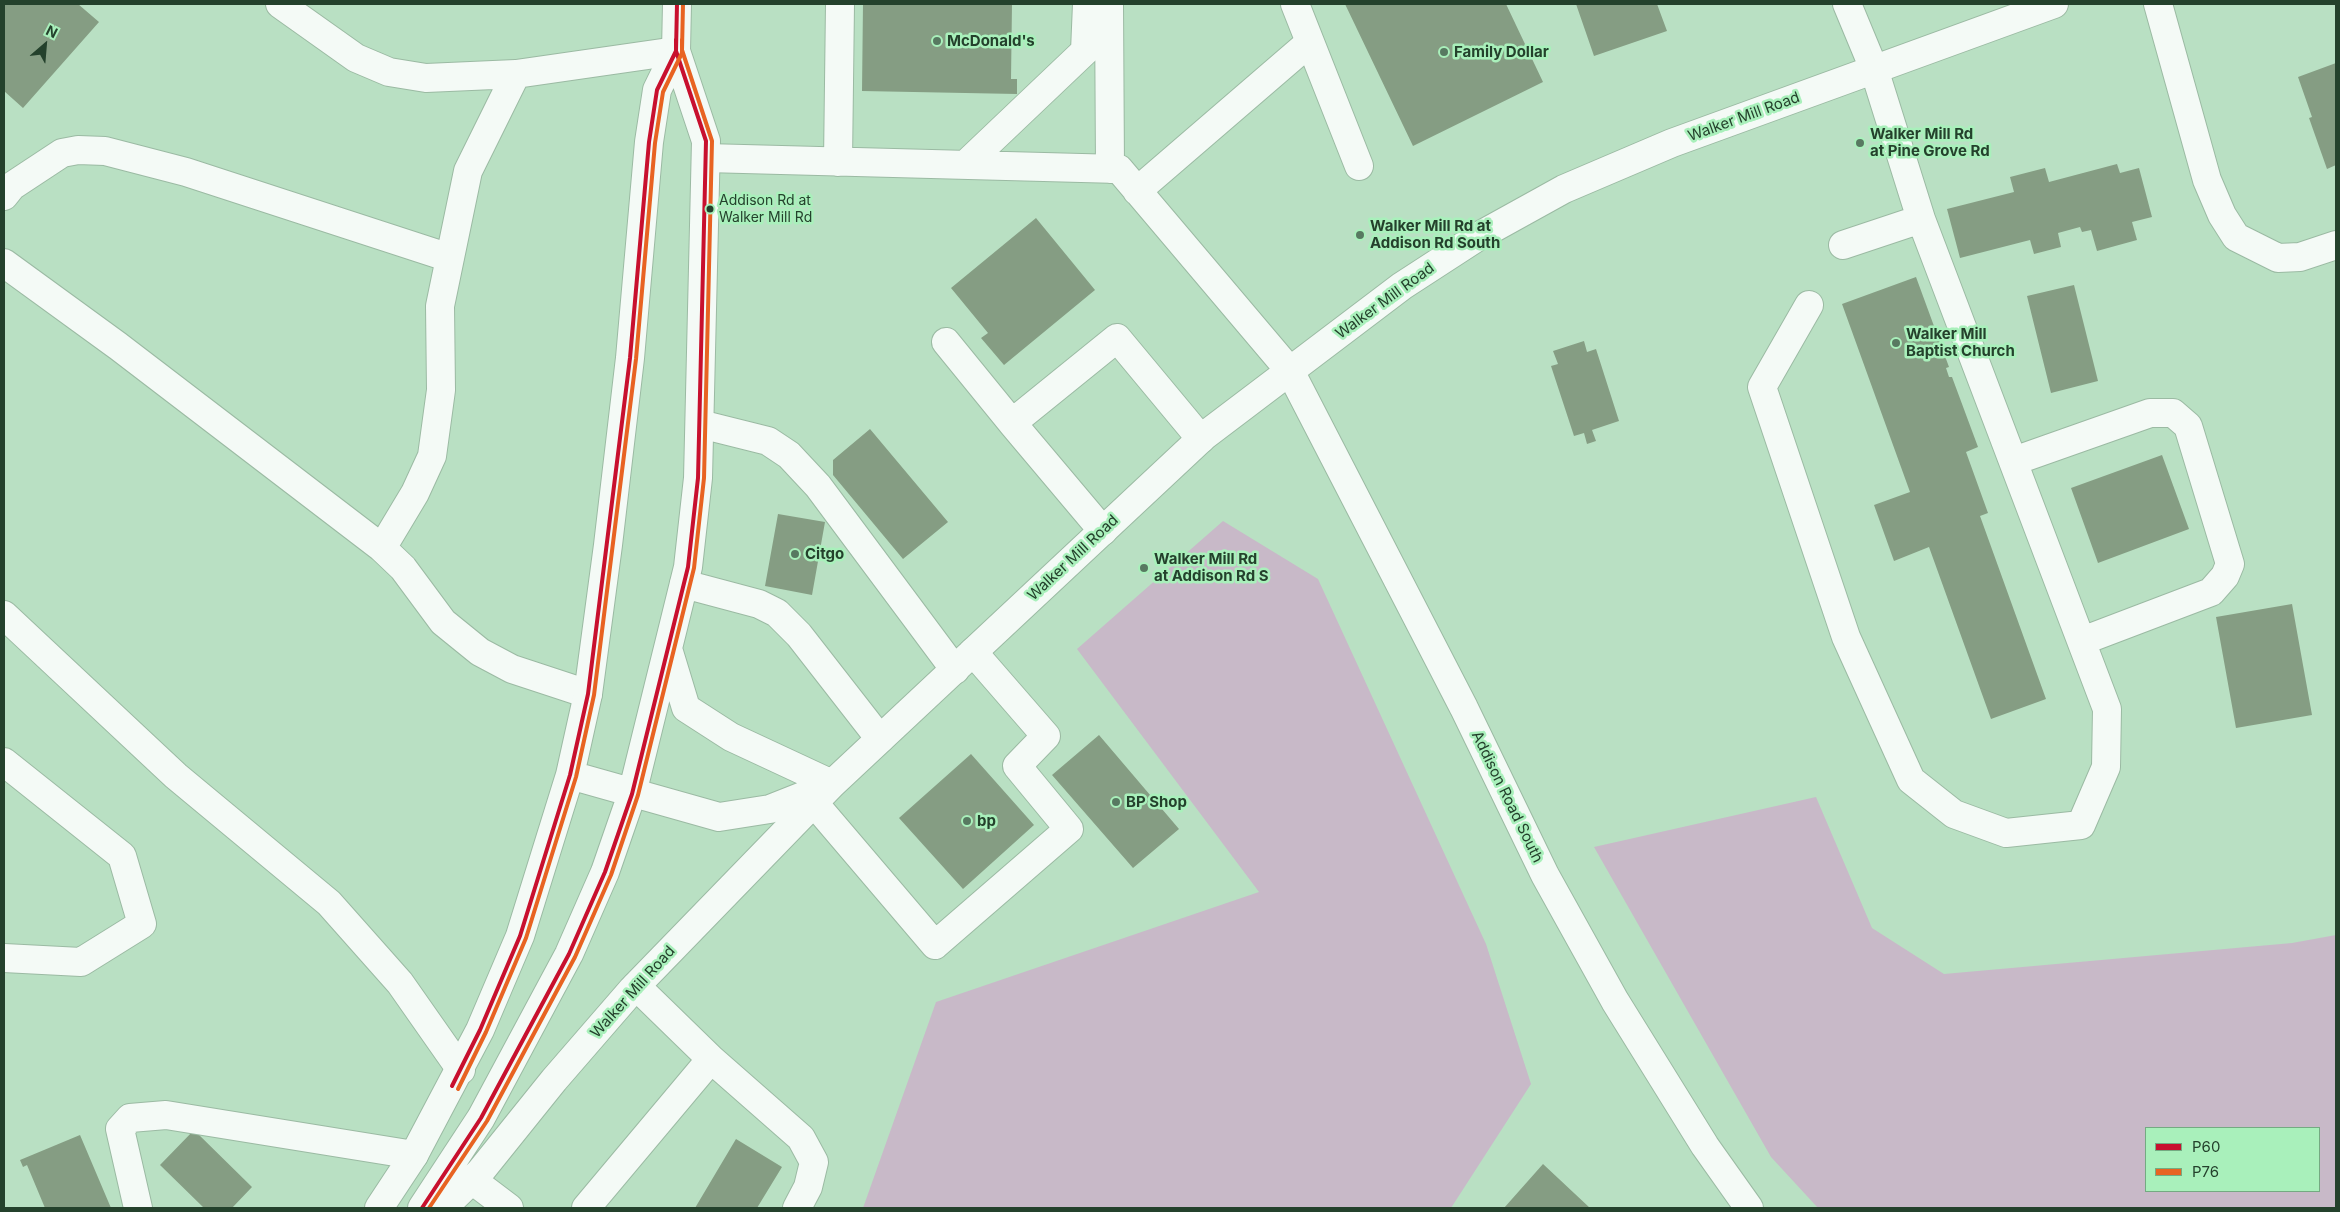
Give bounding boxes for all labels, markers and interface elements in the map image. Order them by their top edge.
north arrow [20,20,70,70]
text: N [43,21,61,41]
place label: McDonald's [947,32,1035,50]
marker: McDonald's [931,35,943,47]
place label: Family Dollar [1454,43,1549,61]
marker: Family Dollar [1438,46,1450,58]
street label: Walker Mill Road [1686,88,1802,146]
place label: Walker Mill Rd at Pine Grove Rd [1870,125,1990,160]
marker: Walker Mill Rd at Pine Grove Rd [1854,137,1866,149]
place label: Addison Rd at Walker Mill Rd [719,193,812,226]
marker: Addison Rd at Walker Mill Rd [705,204,715,214]
place label: Walker Mill Rd at Addison Rd South [1370,217,1500,252]
marker: Walker Mill Rd at Addison Rd South [1354,229,1366,241]
street label: Walker Mill Road [1332,259,1438,343]
place label: Walker Mill Baptist Church [1906,325,2015,360]
marker: Walker Mill Baptist Church [1890,337,1902,349]
street label: Walker Mill Road [1024,511,1122,605]
place label: Citgo [805,545,844,563]
marker: Citgo [789,548,801,560]
place label: Walker Mill Rd at Addison Rd S [1154,550,1269,585]
marker: Walker Mill Rd at Addison Rd S [1138,562,1150,574]
street label: Addison Road South [1467,728,1547,866]
place label: BP Shop [1126,793,1187,811]
marker: BP Shop [1110,796,1122,808]
place label: bp [977,812,996,830]
marker: bp [961,815,973,827]
street label: Walker Mill Road [587,942,679,1042]
legend [2145,1127,2320,1192]
text: P60 [2192,1137,2220,1156]
text: P76 [2192,1162,2219,1181]

